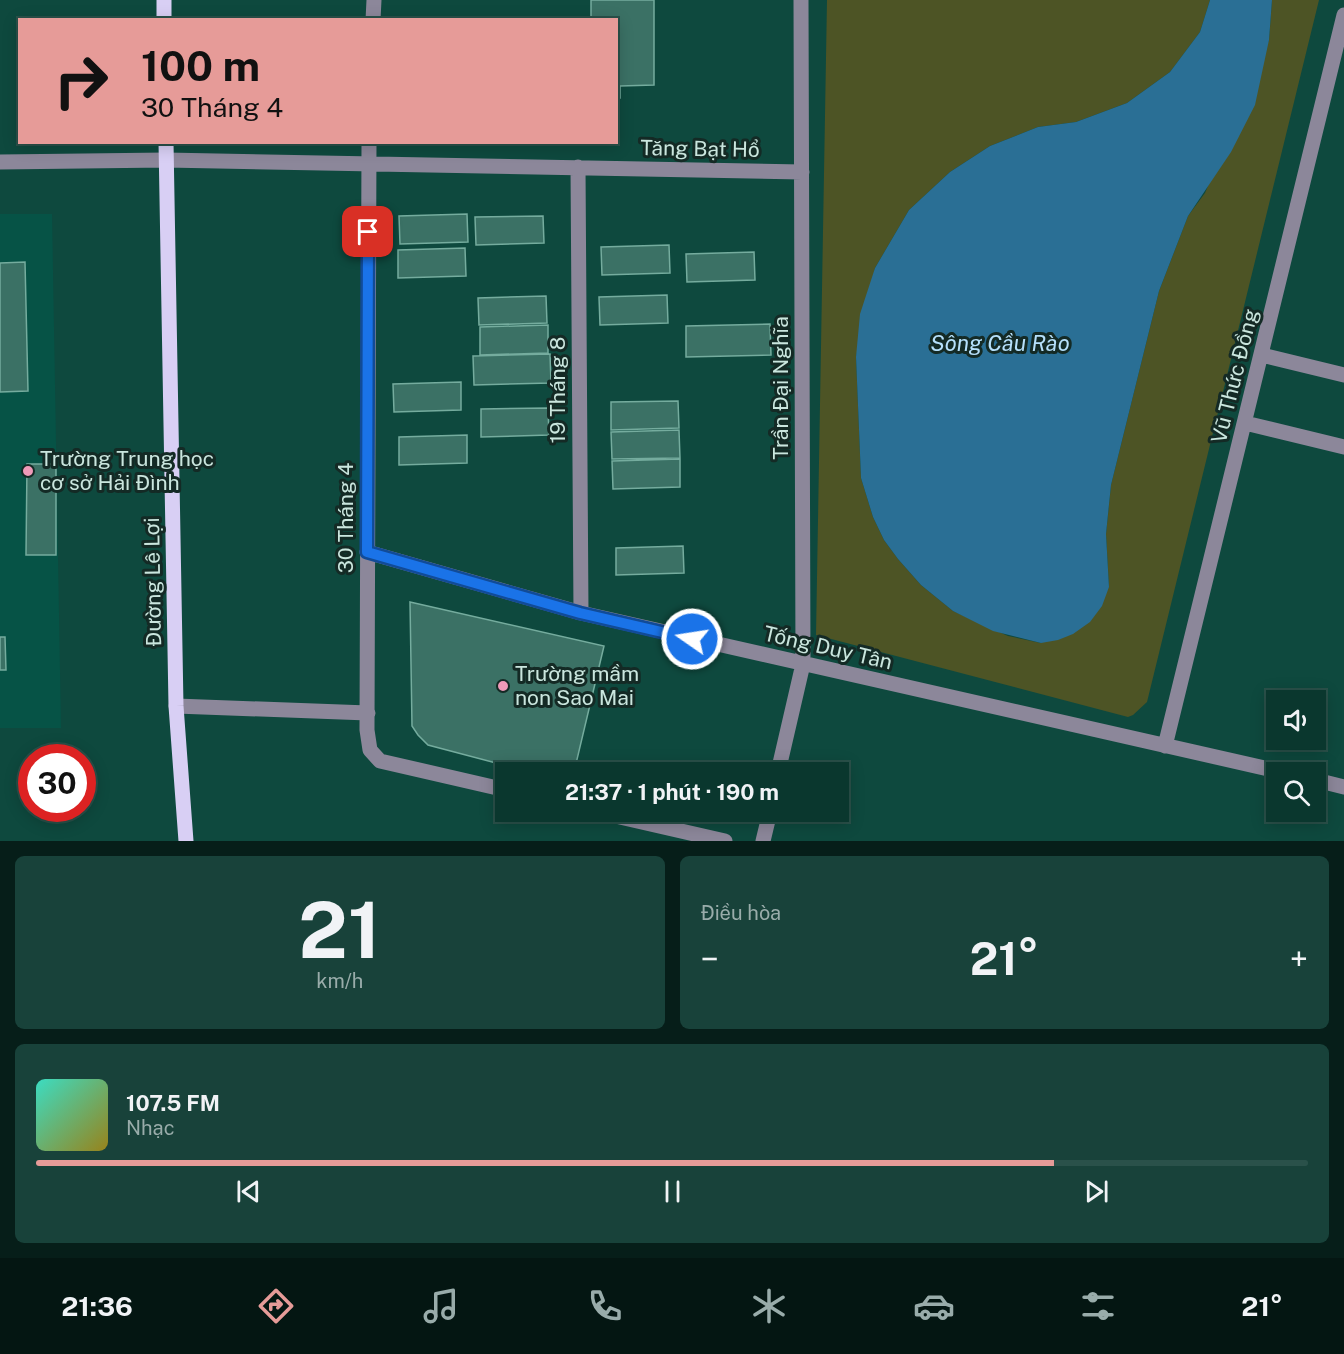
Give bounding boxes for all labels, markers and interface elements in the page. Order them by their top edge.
text: 100 m [141,41,260,90]
icon: right [42,42,120,120]
text: 30 Tháng 4 [141,91,283,123]
street label: Tăng Bạt Hổ [640,135,760,162]
pin [342,206,393,257]
icon: arrive [351,215,384,248]
street label: Vũ Thức Đồng [1206,306,1263,446]
street label: Trần Đại Nghĩa [768,316,793,460]
water label: Sông Cầu Rào [930,330,1070,356]
street label: 19 Tháng 8 [545,337,570,443]
place label: Trường Trung học cơ sở Hải Đình [40,446,214,495]
street label: 30 Tháng 4 [333,463,358,573]
marker: Trường Trung học cơ sở Hải Đình [21,464,35,478]
street label: Đường Lê Lợi [139,517,166,647]
position arrow [660,607,724,671]
street label: Tống Duy Tân [761,621,895,674]
place label: Trường mầm non Sao Mai [515,661,639,710]
marker: Trường mầm non Sao Mai [496,679,510,693]
map controls [1266,690,1326,822]
button: sound [1266,690,1326,750]
speed limit sign: 30 [18,744,96,822]
button: search [1266,762,1326,822]
text: 21:37 · 1 phút · 190 m [565,779,779,805]
text: 21 [298,884,381,976]
text: Điều hòa [701,901,781,925]
text: 21° [970,932,1039,985]
text: − [701,940,719,978]
text: + [1290,940,1308,978]
text: km/h [316,969,363,993]
text: 107.5 FM [126,1090,220,1116]
text: Nhạc [126,1116,175,1140]
icon: previous [232,1175,265,1208]
icon: pause [656,1175,689,1208]
icon: next [1080,1175,1113,1208]
icon: directions [255,1285,297,1327]
icon: music [420,1285,462,1327]
icon: phone [584,1285,626,1327]
icon: climate [748,1285,790,1327]
icon: car [913,1285,955,1327]
icon: filters [1077,1285,1119,1327]
text: 21:36 [61,1290,133,1322]
text: 21° [1241,1290,1283,1322]

